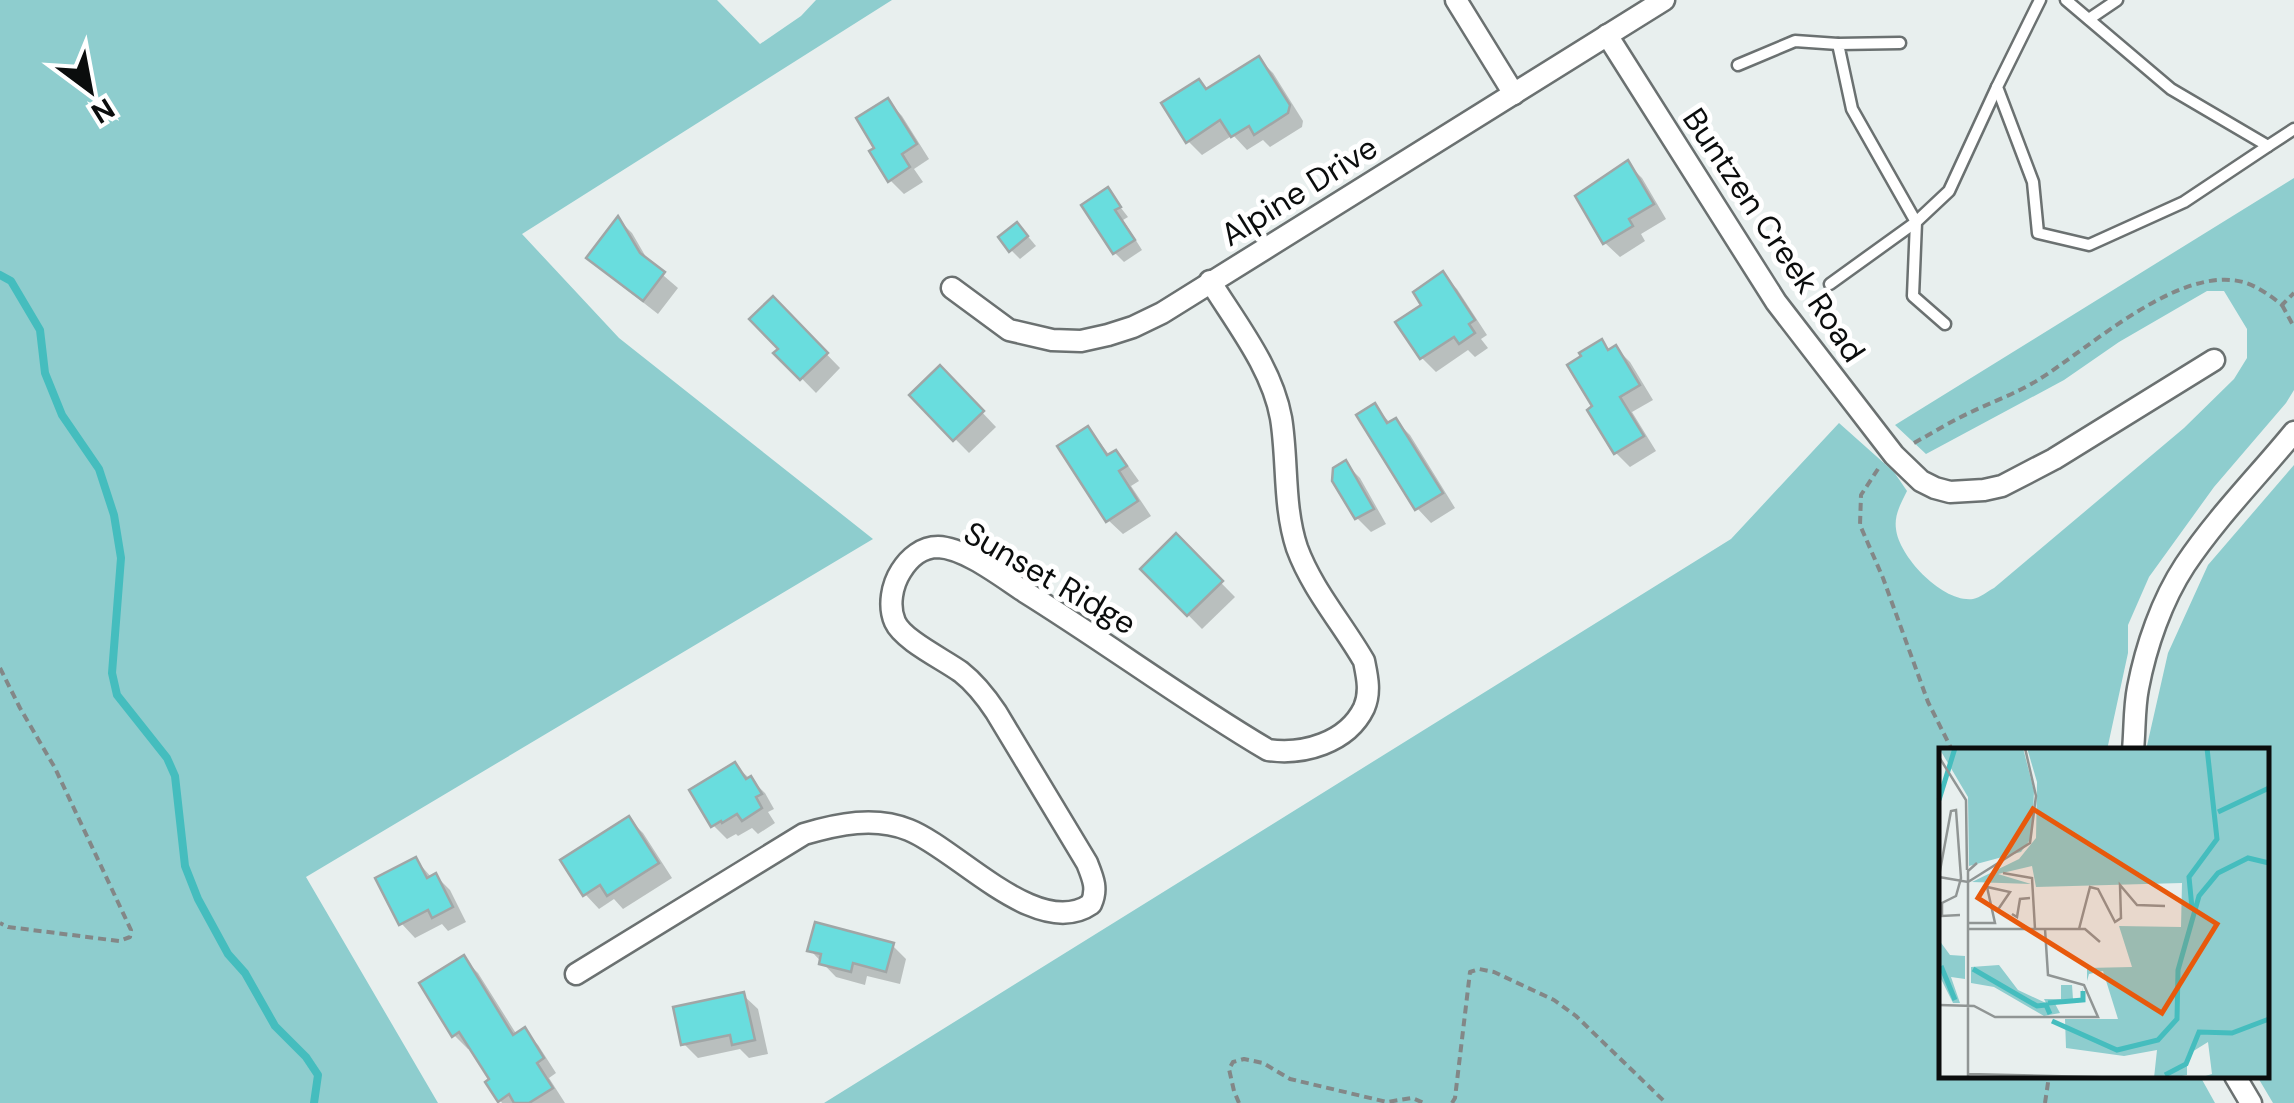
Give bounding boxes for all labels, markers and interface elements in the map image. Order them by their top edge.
north arrow [40,40,140,140]
text: N [85,90,121,132]
street label: Buntzen Creek Road [1673,100,1875,370]
street label: Alpine Drive [1213,126,1385,256]
street label: Sunset Ridge [956,512,1144,644]
inset map [1939,748,2269,1078]

